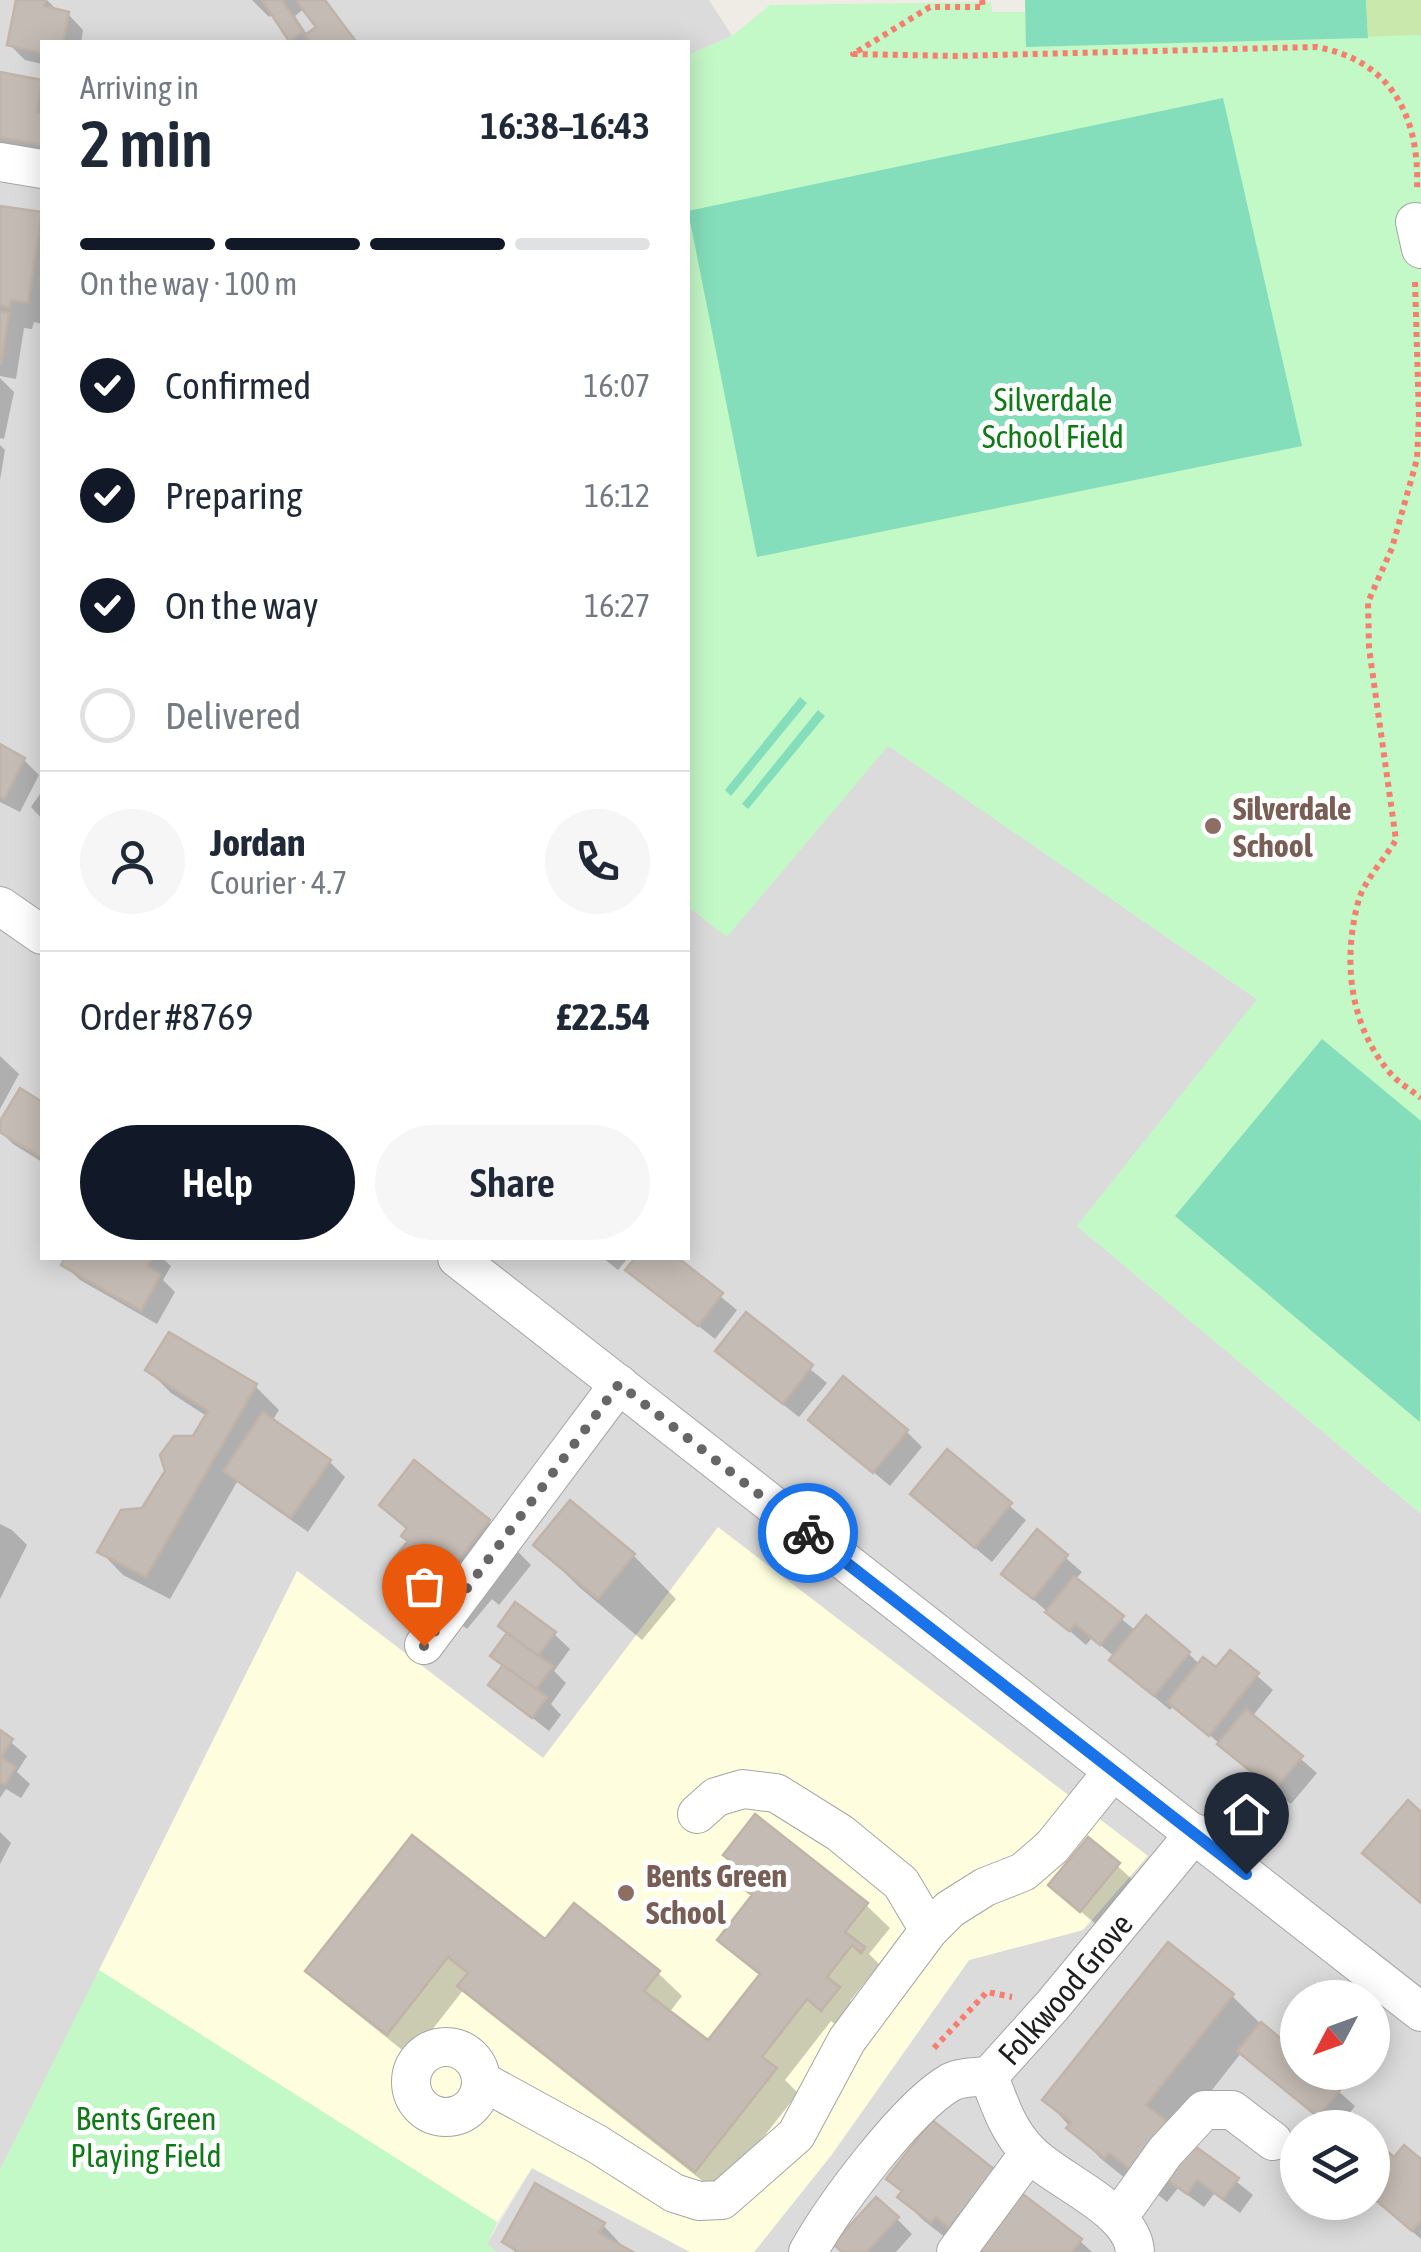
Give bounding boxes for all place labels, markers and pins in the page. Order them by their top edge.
place label: Silverdale School [1233,790,1352,864]
marker: Silverdale School [1202,815,1224,837]
pin [382,1544,467,1647]
pin [1204,1772,1289,1875]
place label: Bents Green School [646,1857,787,1931]
marker: Bents Green School [615,1882,637,1904]

